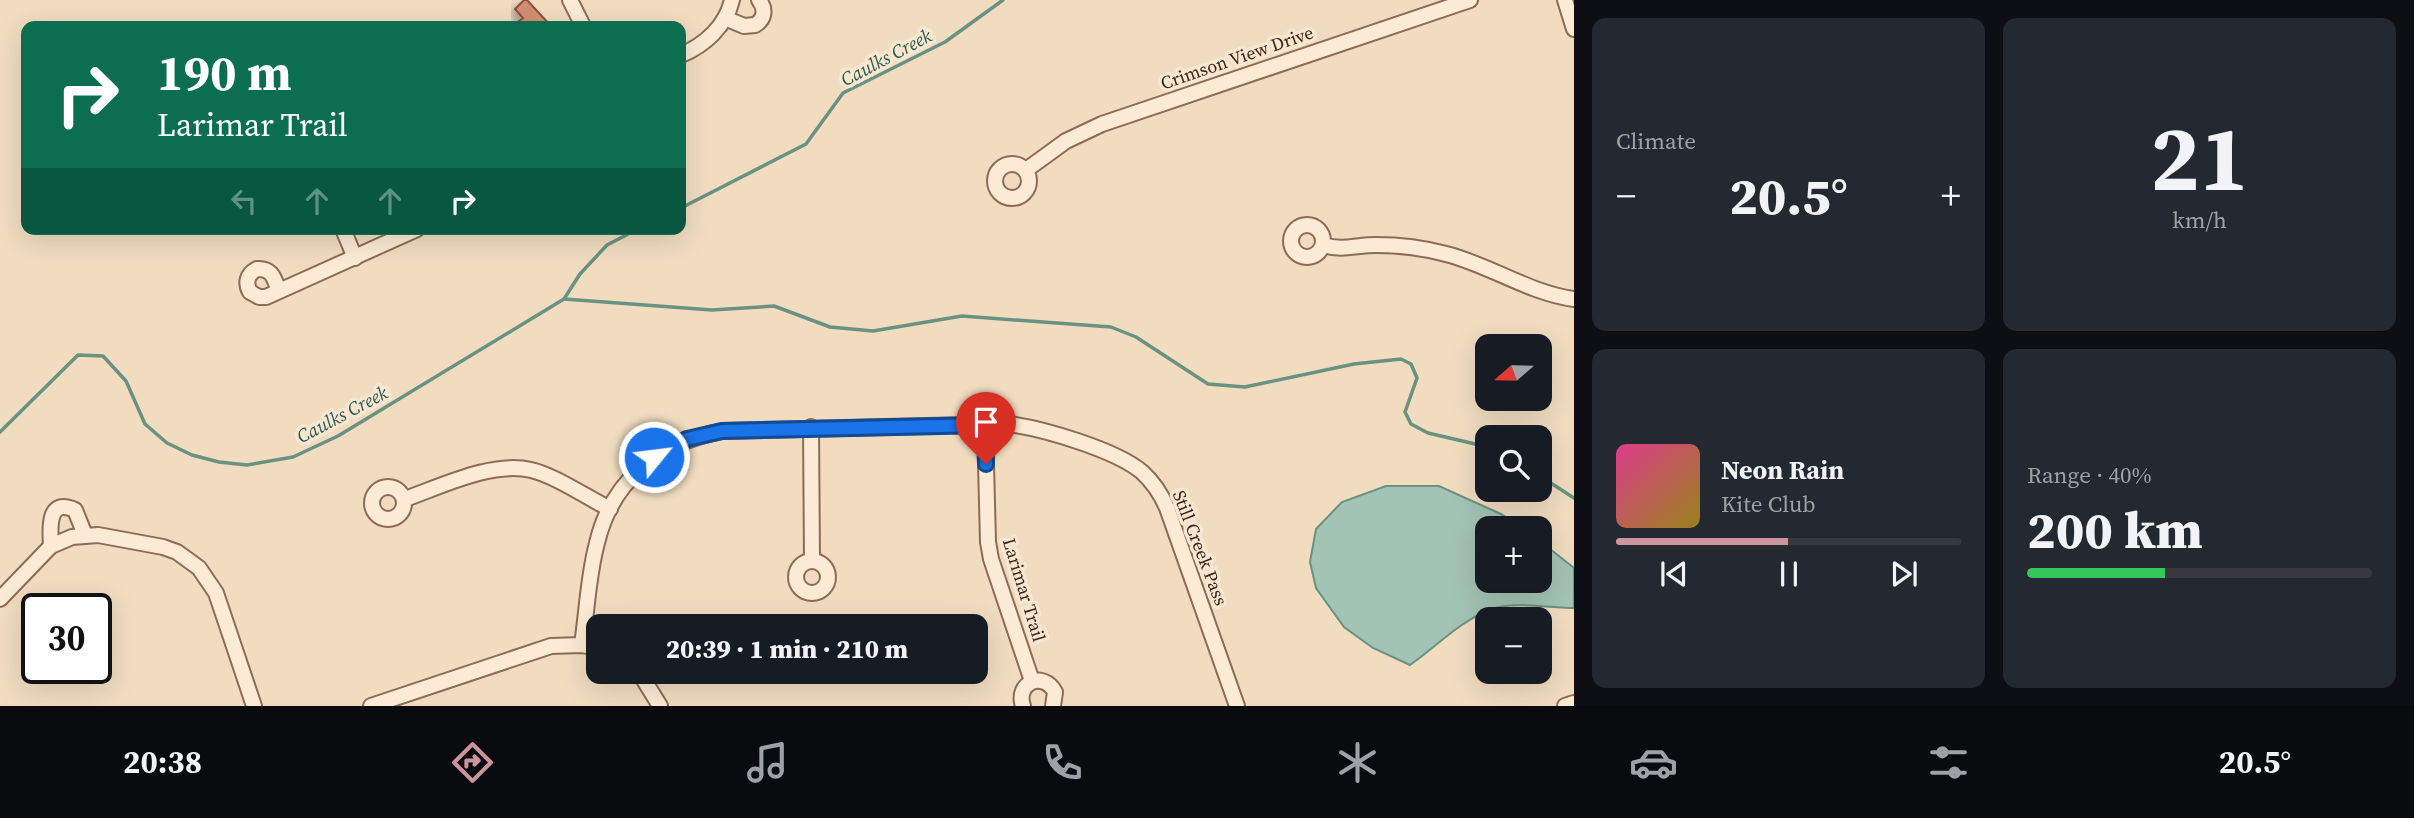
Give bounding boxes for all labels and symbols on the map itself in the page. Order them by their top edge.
street label: Crimson View Drive [1157,20,1317,95]
water label: Caulks Creek [836,22,936,92]
north arrow [1475,334,1552,411]
water label: Caulks Creek [292,379,392,449]
pin [956,392,1016,464]
position arrow [617,420,691,494]
street label: Still Creek Pass [1167,487,1234,609]
street label: Larimar Trail [997,535,1052,645]
speed limit sign: 30 [21,593,112,684]

